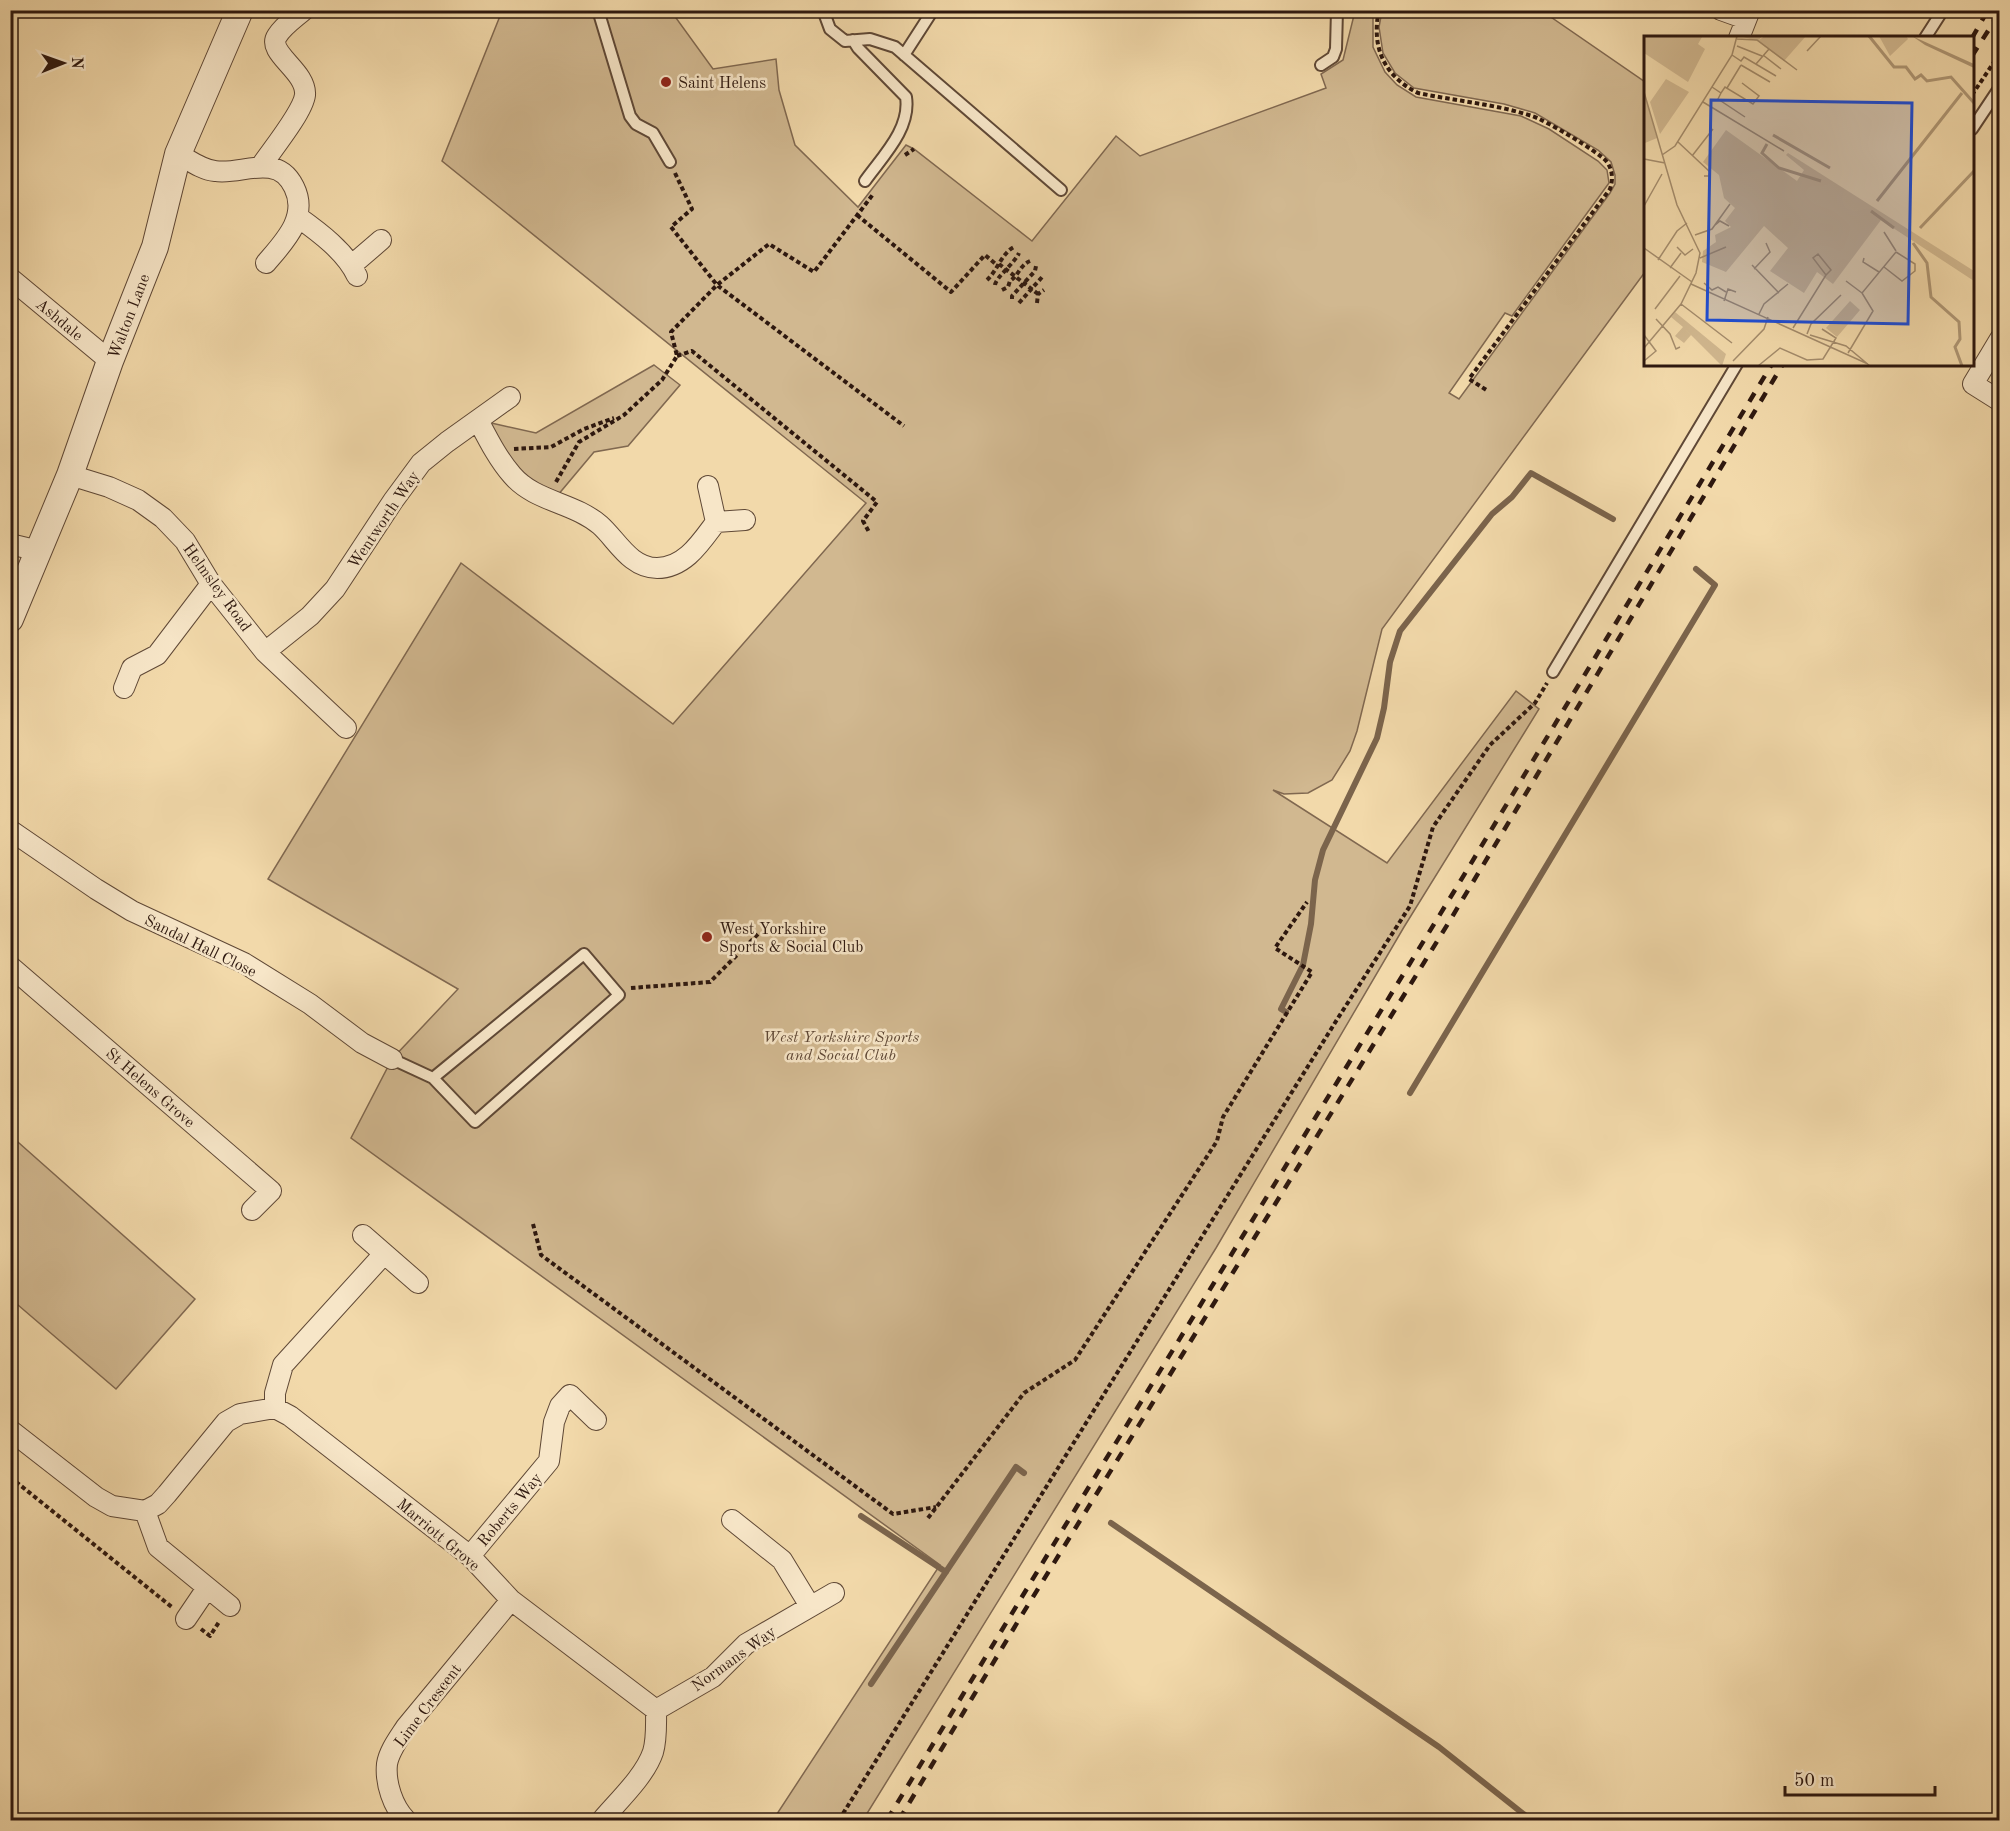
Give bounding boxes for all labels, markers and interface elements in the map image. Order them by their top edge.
north arrow [33,33,93,93]
inset map [1644,36,1974,366]
text: N [68,57,84,70]
marker: Saint Helens [659,75,673,89]
place label: Saint Helens [678,76,766,92]
street label: Walton Lane [106,272,153,361]
street label: Ashdale [32,296,85,345]
street label: Wentworth Way [346,468,423,572]
street label: Helmsley Road [179,541,253,635]
street label: Sandal Hall Close [142,913,259,981]
place label: West Yorkshire Sports & Social Club [719,922,863,956]
marker: West Yorkshire Sports & Social Club [700,930,714,944]
park label: West Yorkshire Sports and Social Club [763,1030,920,1064]
street label: St Helens Grove [102,1046,197,1131]
street label: Roberts Way [475,1470,546,1550]
street label: Marriott Grove [393,1496,482,1575]
street label: Normans Way [689,1624,780,1695]
street label: Lime Crescent [392,1661,465,1751]
scale bar [1785,1759,1935,1797]
text: 50 m [1794,1772,1834,1790]

